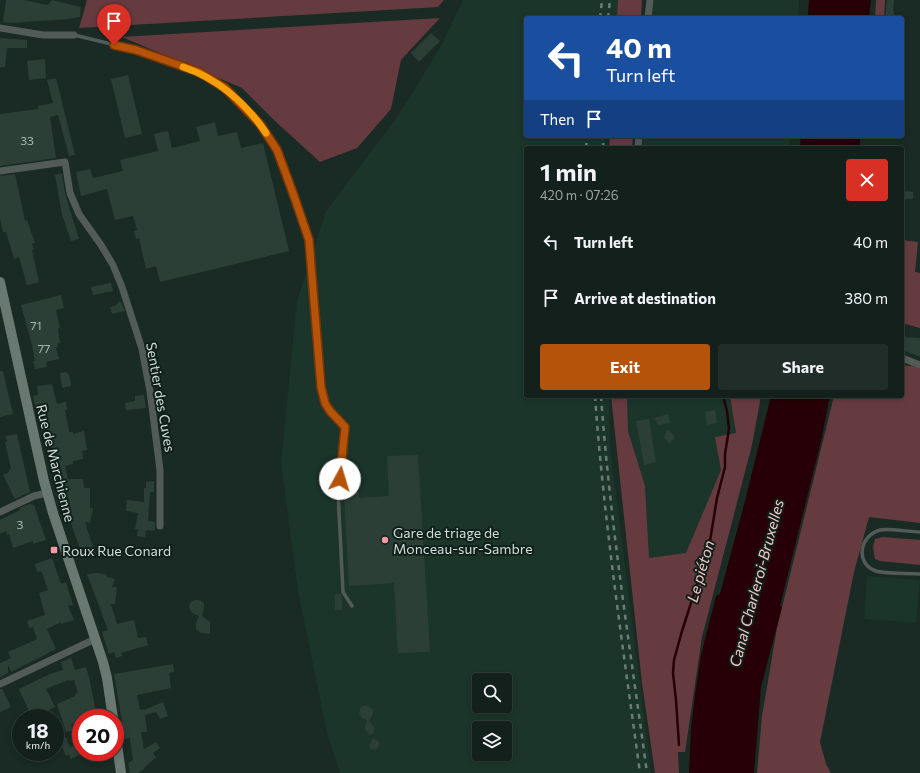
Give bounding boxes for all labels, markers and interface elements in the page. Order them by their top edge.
pin [97,4,131,45]
icon: arrive [103,10,125,32]
text: 40 m [606,30,672,64]
icon: left [540,32,592,84]
text: Turn left [606,64,675,86]
icon: arrive [583,108,605,130]
text: Then [540,110,575,128]
house number: 33 [20,133,34,147]
text: 1 min [540,157,597,186]
button: close [846,159,888,201]
text: 420 m · 07:26 [540,187,619,203]
icon: left [540,231,562,253]
text: Turn left [574,233,633,251]
text: 40 m [853,233,888,251]
icon: arrive [540,287,562,309]
text: Arrive at destination [574,289,716,307]
text: 380 m [845,289,888,307]
house number: 71 [30,318,42,332]
house number: 77 [38,341,50,355]
street label: Sentier des Cuves [143,341,179,453]
button: Exit [540,344,710,390]
button: Share [718,344,888,390]
street label: Rue de Marchienne [33,402,79,524]
position arrow [319,458,361,500]
water label: Canal Charleroi-Bruxelles [725,497,787,669]
house number: 3 [17,517,24,531]
place label: Gare de triage de Monceau-sur-Sambre [393,524,533,557]
marker: Gare de triage de Monceau-sur-Sambre [380,535,390,545]
water label: Le piéton [683,538,717,604]
place label: Roux Rue Conard [62,542,171,559]
marker: Roux Rue Conard [49,545,59,555]
map controls [472,673,512,761]
button: search [472,673,512,713]
speed limit sign: 20 [72,709,124,761]
text: 18 [27,718,49,742]
button: layers [472,721,512,761]
text: km/h [26,739,50,751]

